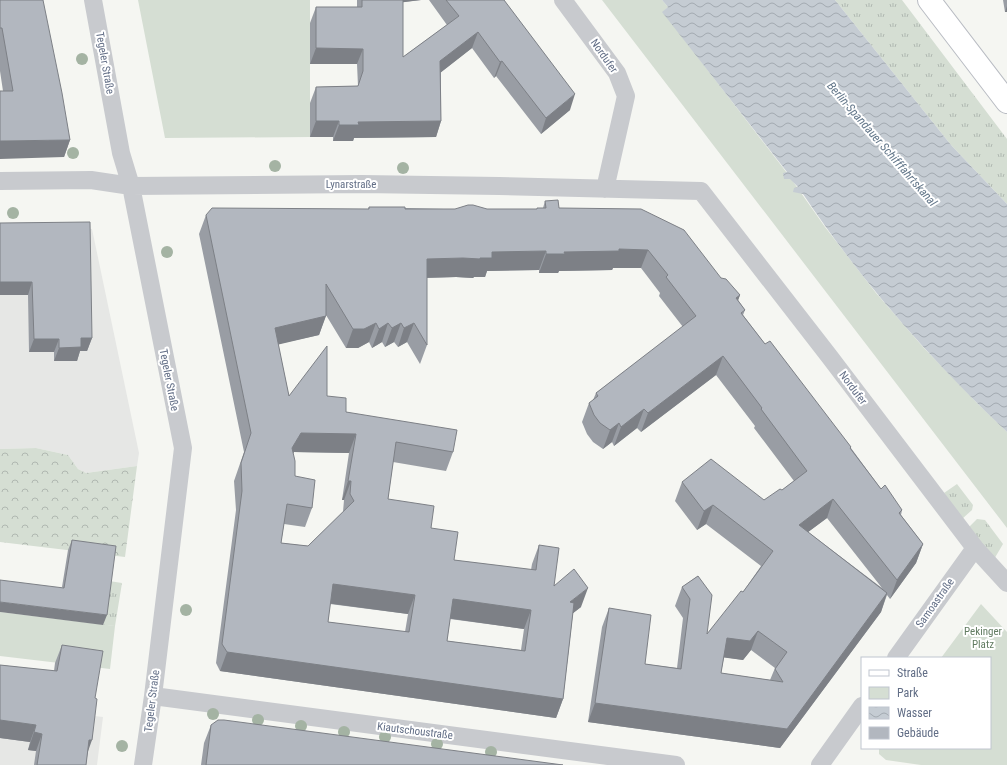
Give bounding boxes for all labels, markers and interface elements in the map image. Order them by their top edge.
street label: Tegeler Straße [93,31,117,95]
street label: Nordufer [588,37,621,76]
water label: Berlin-Spandauer Schifffahrtskanal [824,79,940,209]
street label: Lynarstraße [326,178,376,191]
street label: Tegeler Straße [157,348,181,412]
street label: Nordufer [836,369,870,408]
street label: Samoastraße [913,576,957,630]
park label: Pekinger Platz [964,625,1003,651]
legend [861,657,991,749]
text: Straße [897,666,928,680]
street label: Tegeler Straße [142,669,162,733]
text: Park [897,686,919,700]
text: Wasser [897,706,932,720]
street label: Kiautschoustraße [376,720,454,742]
text: Gebäude [897,726,939,740]

